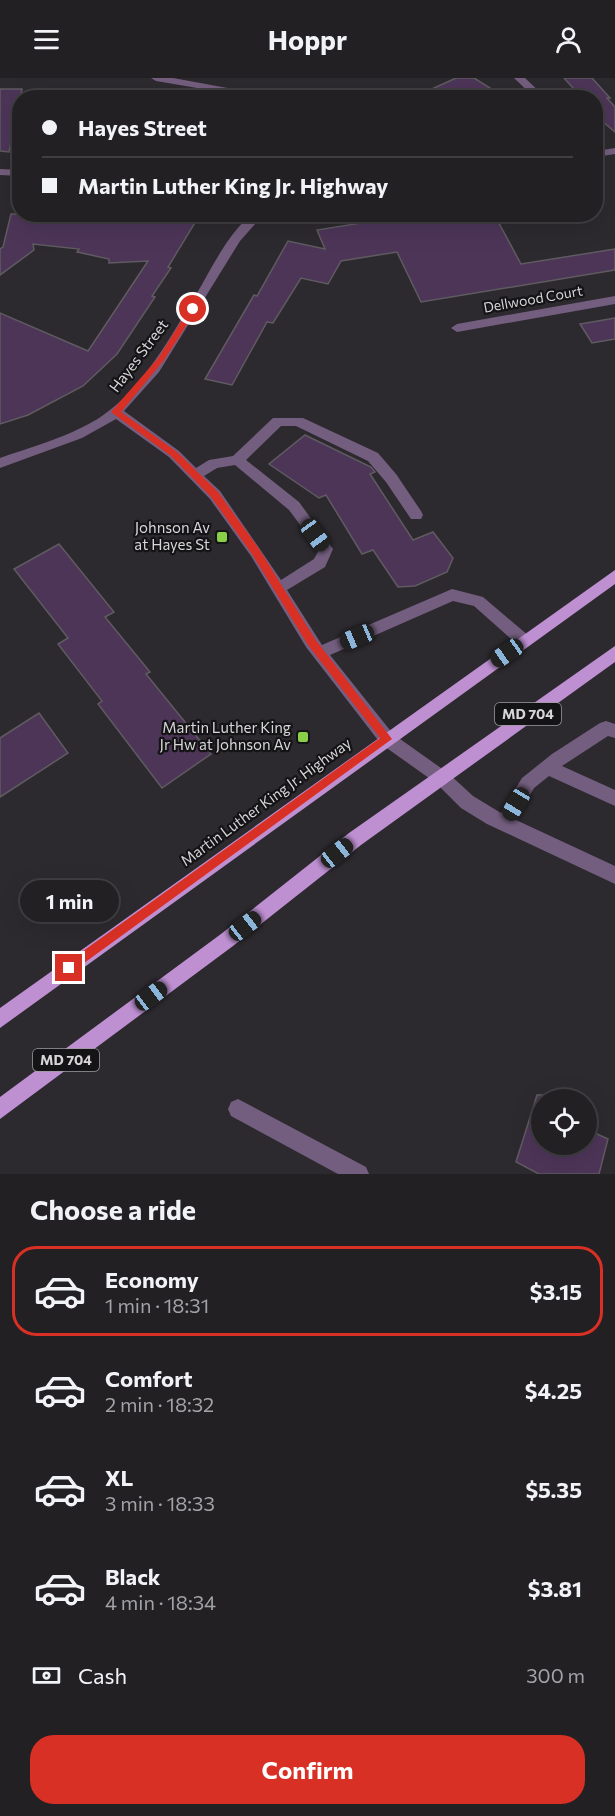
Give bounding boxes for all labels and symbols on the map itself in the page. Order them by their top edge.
street label: Dellwood Court [482,281,584,316]
route start [179,295,206,322]
street label: Hayes Street [105,315,171,395]
car [297,515,333,555]
place label: Johnson Av at Hayes St [134,518,210,553]
marker: Johnson Av at Hayes St [215,530,229,544]
car [337,622,377,652]
car [487,635,527,671]
road number: MD 704 [495,703,561,725]
place label: Martin Luther King Jr Hw at Johnson Av [160,718,291,753]
marker: Martin Luther King Jr Hw at Johnson Av [296,730,310,744]
street label: Martin Luther King Jr. Highway [177,733,354,869]
car [499,784,533,824]
car [317,835,357,871]
callout: 1 min [20,881,118,923]
car [225,908,265,944]
route end [55,954,82,981]
car [131,978,171,1014]
road number: MD 704 [33,1049,99,1071]

